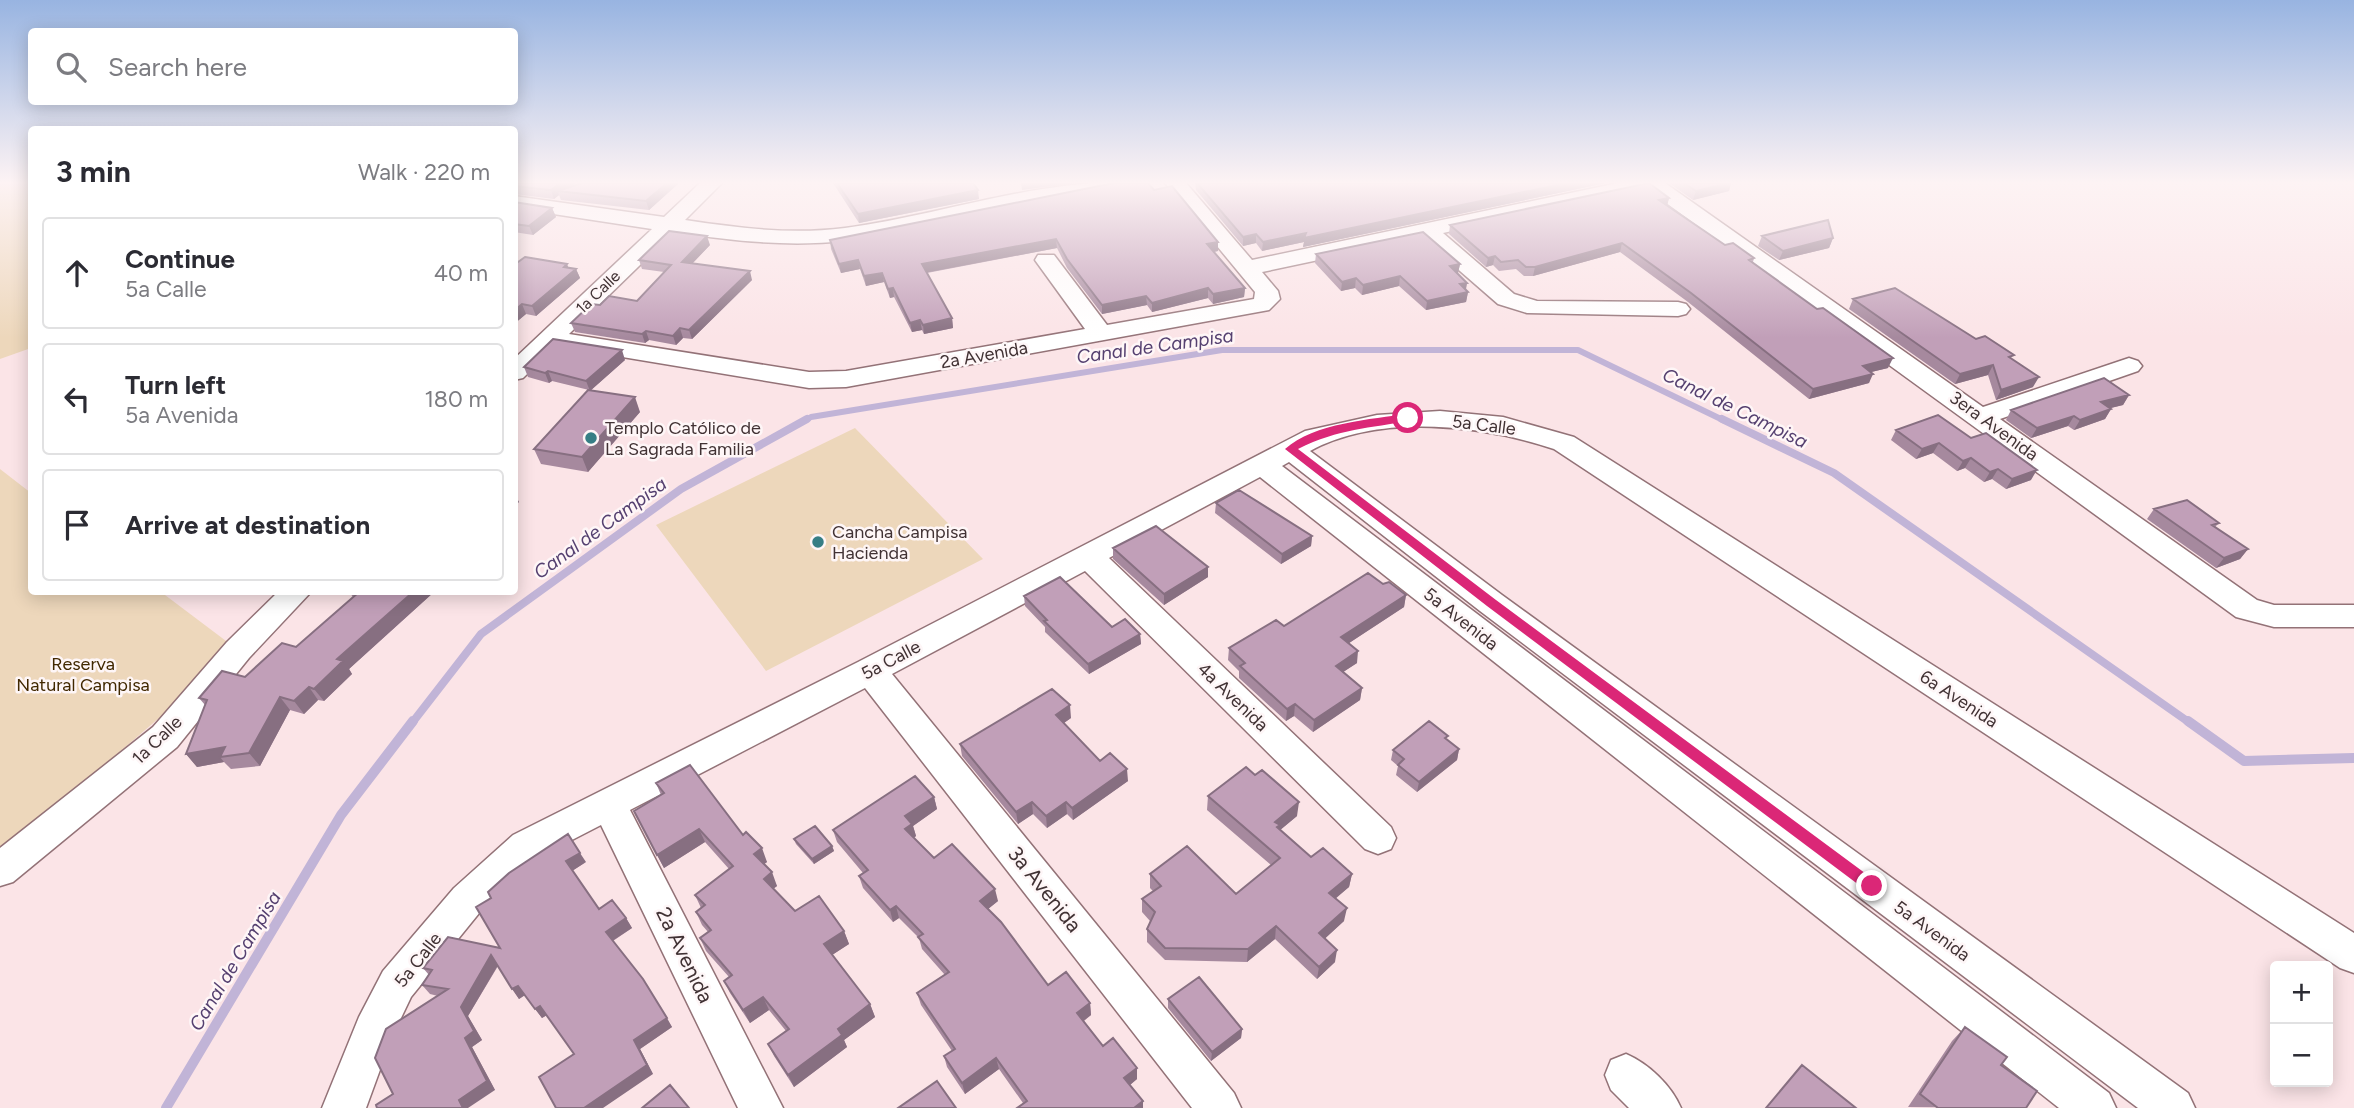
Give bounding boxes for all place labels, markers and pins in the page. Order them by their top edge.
place label: Templo Católico de La Sagrada Familia [605,417,761,460]
marker: Templo Católico de La Sagrada Familia [583,430,599,446]
place label: Cancha Campisa Hacienda [832,521,967,564]
marker: Cancha Campisa Hacienda [810,534,826,550]

